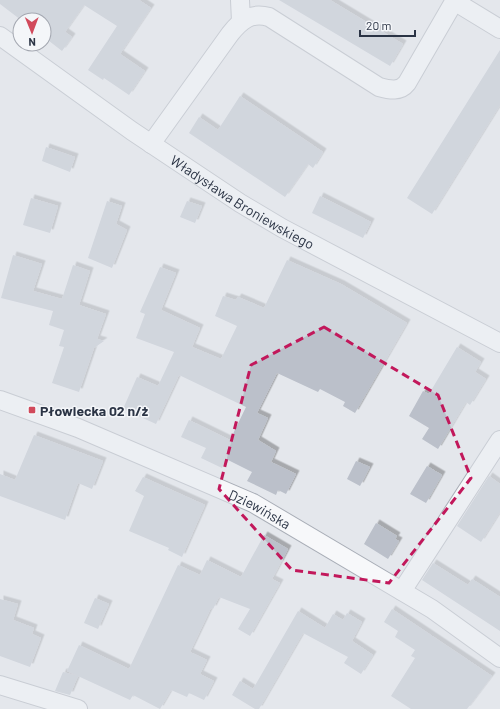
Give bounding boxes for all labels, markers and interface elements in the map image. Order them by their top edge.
north arrow [12,12,52,52]
scale bar [360,12,415,38]
text: 20 m [366,18,392,32]
text: N [28,36,36,49]
street label: Władysława Broniewskiego [168,151,318,252]
place label: Płowiecka 02 n/ż [40,402,149,419]
marker: Płowiecka 02 n/ż [27,405,37,415]
street label: Dziewińska [227,485,294,532]

